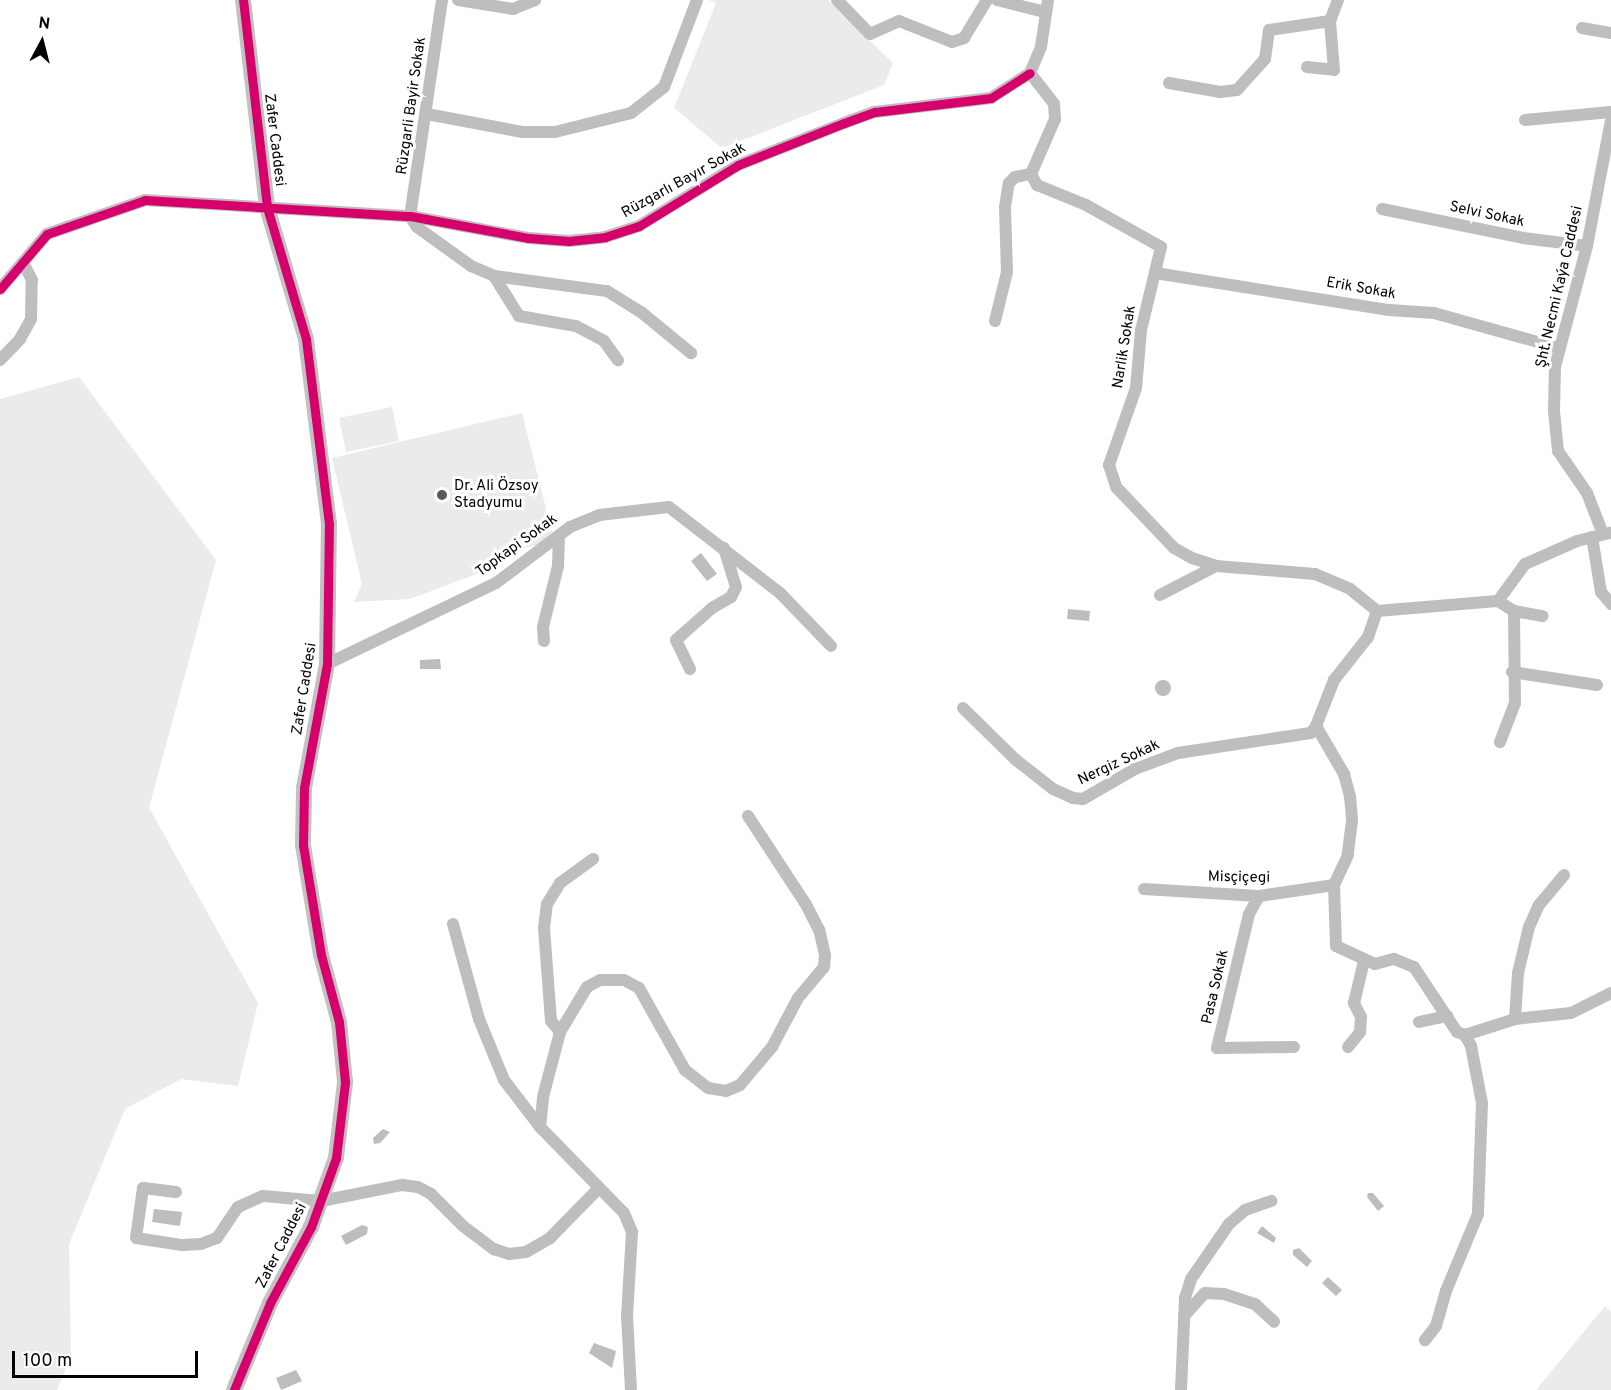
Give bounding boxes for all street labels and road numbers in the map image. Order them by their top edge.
street label: Rüzgarli Bayir Sokak [393,36,431,176]
street label: Zafer Caddesi [259,93,289,187]
street label: Rüzgarlı Bayır Sokak [619,139,749,223]
street label: Selvi Sokak [1448,198,1526,232]
street label: Şht. Necmi Kaýa Caddesi [1533,204,1587,370]
street label: Erik Sokak [1325,274,1397,304]
street label: Narlik Sokak [1110,304,1140,390]
street label: Topkapi Sokak [473,510,561,582]
street label: Zafer Caddesi [289,642,321,736]
street label: Nergiz Sokak [1075,736,1163,790]
street label: Misçiçegi [1208,868,1270,888]
street label: Pasa Sokak [1199,948,1233,1026]
street label: Zafer Caddesi [253,1200,311,1292]

